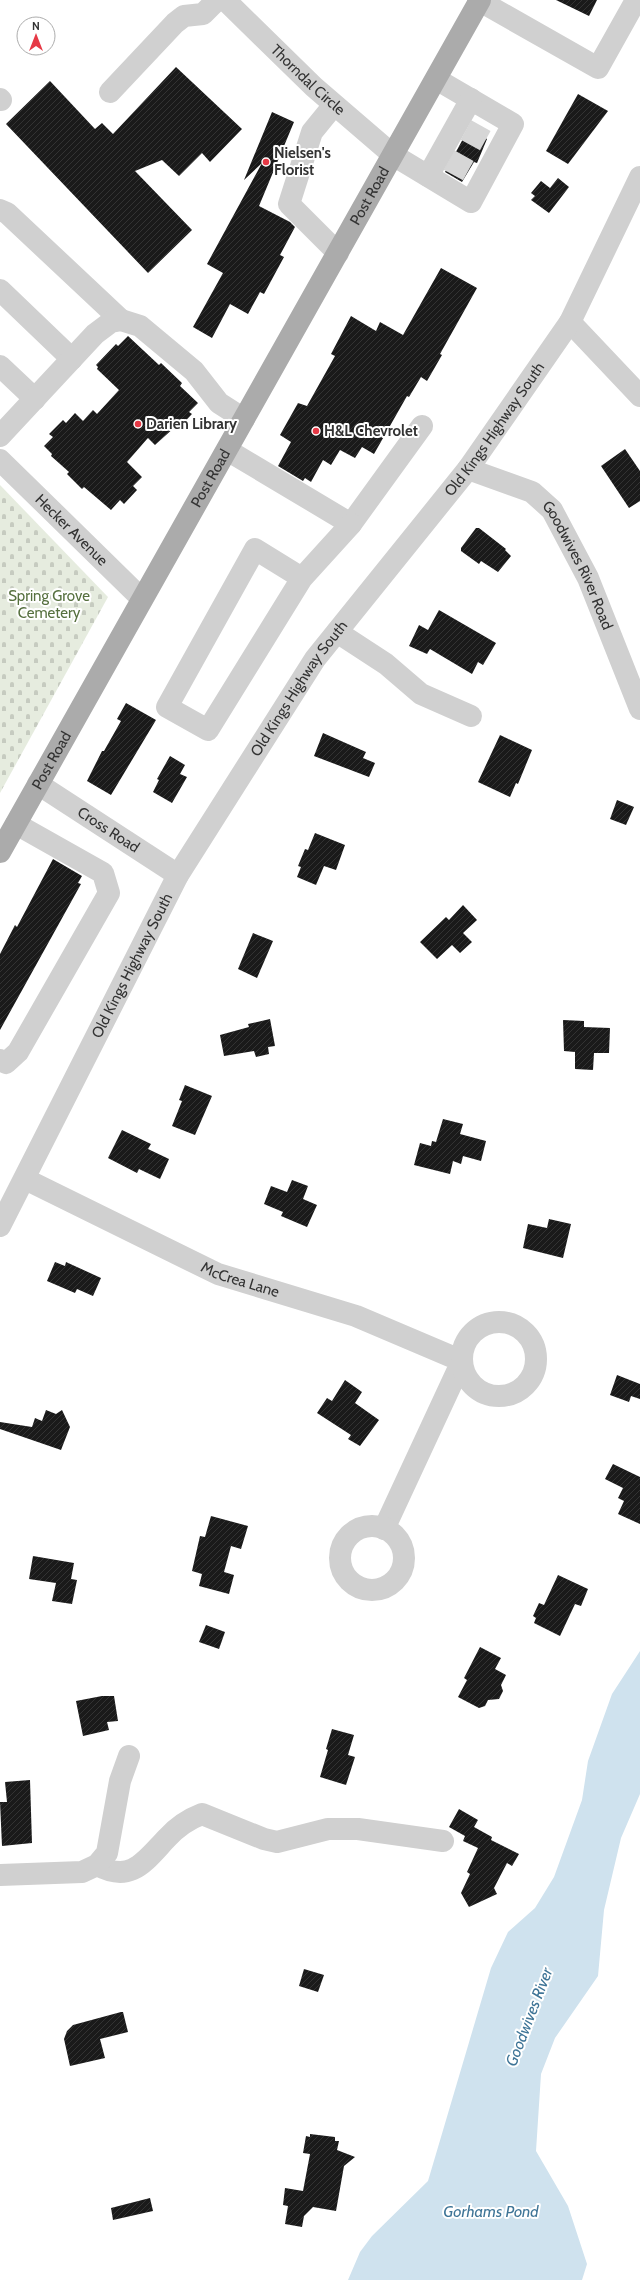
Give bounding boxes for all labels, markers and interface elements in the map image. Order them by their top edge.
north arrow [16,16,56,56]
text: N [32,19,40,33]
street label: Thorndal Circle [267,41,349,119]
place label: Nielsen's Florist [274,144,331,179]
marker: Nielsen's Florist [261,157,271,167]
street label: Post Road [346,164,393,228]
street label: Old Kings Highway South [441,359,548,500]
place label: Darien Library [146,415,238,433]
marker: Darien Library [133,419,143,429]
place label: H&L Chevrolet [324,422,418,440]
marker: H&L Chevrolet [311,426,321,436]
street label: Post Road [187,446,234,510]
street label: Hecker Avenue [31,490,112,570]
street label: Goodwives River Road [539,497,617,632]
park label: Spring Grove Cemetery [8,587,90,622]
street label: Old Kings Highway South [247,617,351,760]
street label: Post Road [28,728,75,793]
street label: Cross Road [74,803,143,856]
street label: Old Kings Highway South [88,890,176,1041]
street label: McCrea Lane [198,1258,282,1301]
water label: Goodwives River [501,1964,557,2069]
water label: Gorhams Pond [443,2202,539,2221]

